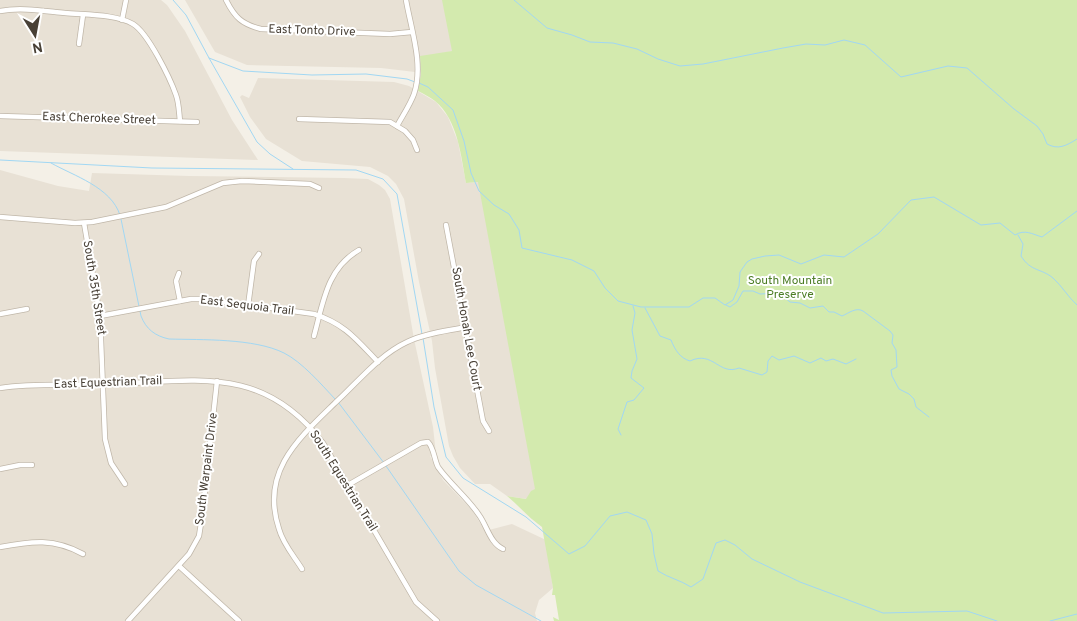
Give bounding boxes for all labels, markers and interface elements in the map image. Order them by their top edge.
north arrow [10,10,60,60]
street label: East Tonto Drive [268,21,356,41]
text: N [31,37,44,56]
street label: East Cherokee Street [42,109,156,129]
street label: South 35th Street [79,239,109,337]
street label: South Honah Lee Court [447,266,485,392]
park label: South Mountain Preserve [748,273,832,303]
street label: East Sequoia Trail [199,292,295,320]
street label: East Equestrian Trail [53,373,163,393]
street label: South Warpaint Drive [192,412,222,526]
street label: South Equestrian Trail [305,427,381,535]

